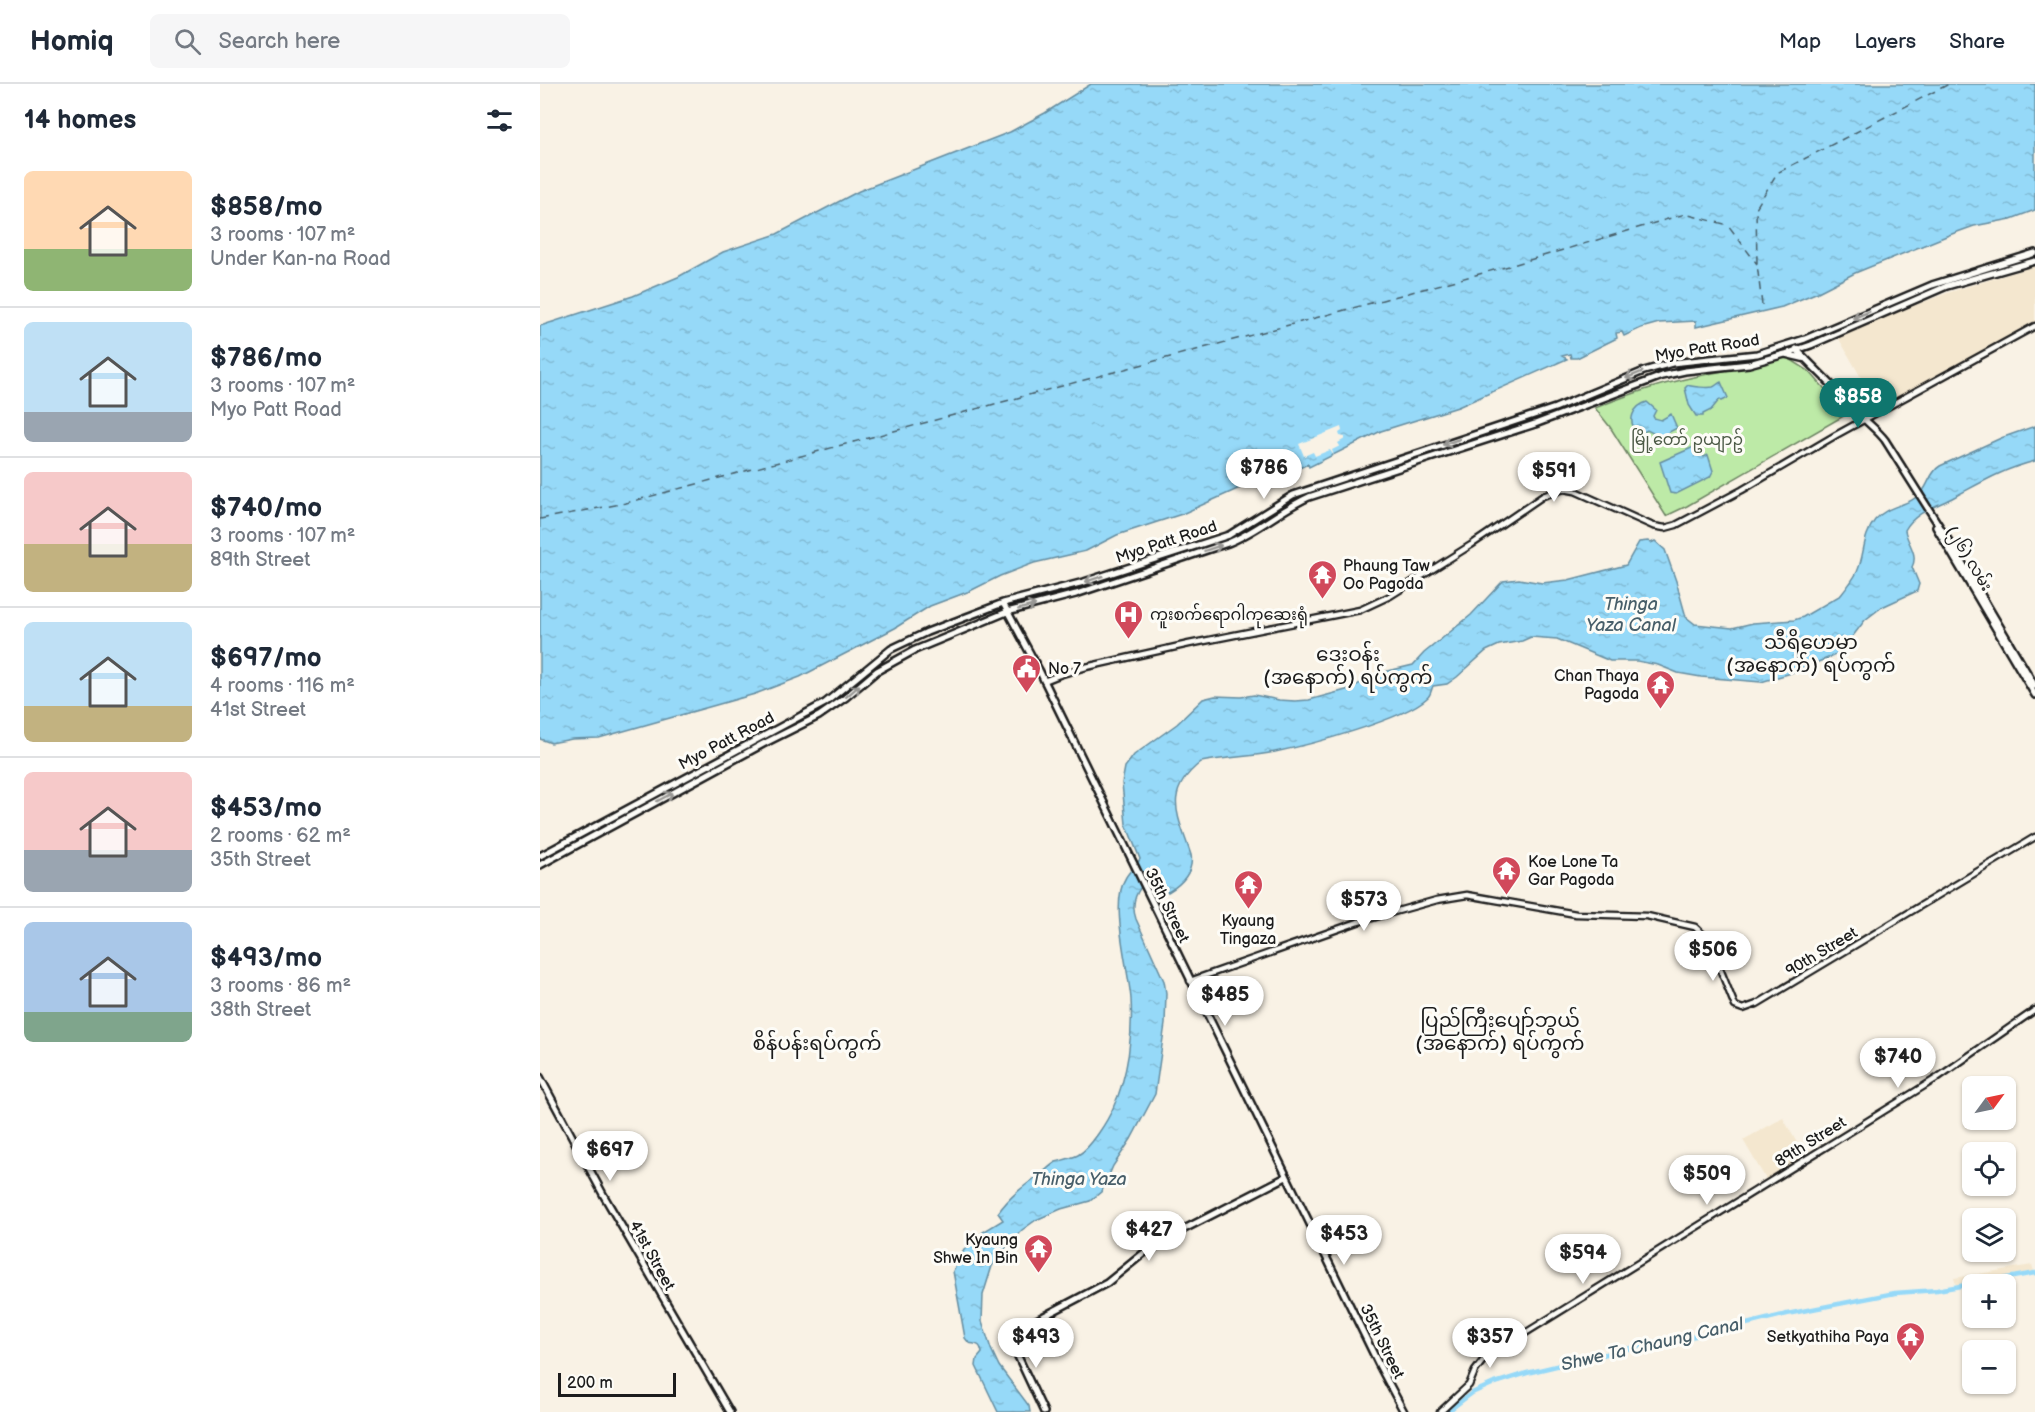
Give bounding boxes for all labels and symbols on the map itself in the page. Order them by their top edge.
one-way arrow [1853,310,1871,321]
street label: Myo Patt Road [1654,331,1761,366]
one-way arrow [1625,370,1644,381]
pin: $858 [1822,378,1894,429]
park label: မြို့တော် ဥယျာဥ် [1631,428,1743,453]
one-way arrow [1442,437,1461,448]
pin: $786 [1228,449,1300,500]
pin: $591 [1518,452,1590,503]
street label: Myo Patt Road [1113,517,1219,568]
street label: (၂၆) လမ်း [1939,521,1998,596]
one-way arrow [1203,542,1222,553]
place label: Phaung Taw Oo Pagoda [1343,557,1430,594]
temple icon: Phaung Taw Oo Pagoda [1306,558,1338,600]
one-way arrow [1085,574,1104,585]
water label: Thinga Yaza Canal [1586,594,1677,636]
hospital icon: ကူးစက်ရောဂါကုဆေးရုံ [1113,598,1145,640]
one-way arrow [1017,600,1036,612]
place label: ကူးစက်ရောဂါကုဆေးရုံ [1150,603,1308,629]
district label: သီရိဟေမာ (အနောက်) ရပ်ကွက် [1727,628,1895,681]
district label: ဒေးဝန်း (အနောက်) ရပ်ကွက် [1264,640,1432,693]
public building icon: No 7 [1011,652,1043,694]
place label: No 7 [1048,660,1081,679]
place label: Chan Thaya Pagoda [1554,667,1639,704]
temple icon: Chan Thaya Pagoda [1644,668,1676,710]
one-way arrow [845,684,860,698]
street label: Myo Patt Road [676,708,778,774]
one-way arrow [656,790,674,802]
place label: Koe Lone Ta Gar Pagoda [1528,853,1618,890]
temple icon: Koe Lone Ta Gar Pagoda [1491,854,1523,896]
street label: 35th Street [1140,865,1193,946]
temple icon: Kyaung Tingaza [1232,868,1264,910]
pin: $573 [1328,881,1400,932]
place label: Kyaung Tingaza [1220,912,1276,949]
street label: 90th Street [1782,923,1861,981]
pin: $506 [1677,931,1749,982]
pin: $485 [1189,976,1261,1027]
district label: ပြည်ကြီးပျော်ဘွယ် (အနောက်) ရပ်ကွက် [1416,1006,1584,1059]
district label: စိန်ပန်းရပ်ကွက် [753,1029,881,1059]
pin: $740 [1862,1038,1934,1089]
north arrow [1962,1076,2016,1130]
street label: 89th Street [1772,1113,1850,1172]
pin: $697 [574,1131,646,1182]
pin: $509 [1671,1155,1743,1206]
water label: Thinga Yaza [1031,1169,1127,1190]
pin: $427 [1113,1211,1185,1262]
pin: $453 [1308,1215,1380,1266]
street label: 41st Street [625,1218,679,1294]
place label: Kyaung Shwe In Bin [933,1231,1018,1268]
temple icon: Kyaung Shwe In Bin [1023,1232,1055,1274]
pin: $594 [1547,1234,1619,1285]
street label: 35th Street [1355,1301,1408,1382]
water label: Shwe Ta Chaung Canal [1559,1313,1746,1376]
pin: $493 [1000,1318,1072,1369]
pin: $357 [1454,1318,1526,1369]
temple icon: Setkyathiha Paya [1894,1320,1926,1362]
place label: Setkyathiha Paya [1767,1328,1889,1347]
scale bar [558,1370,676,1398]

